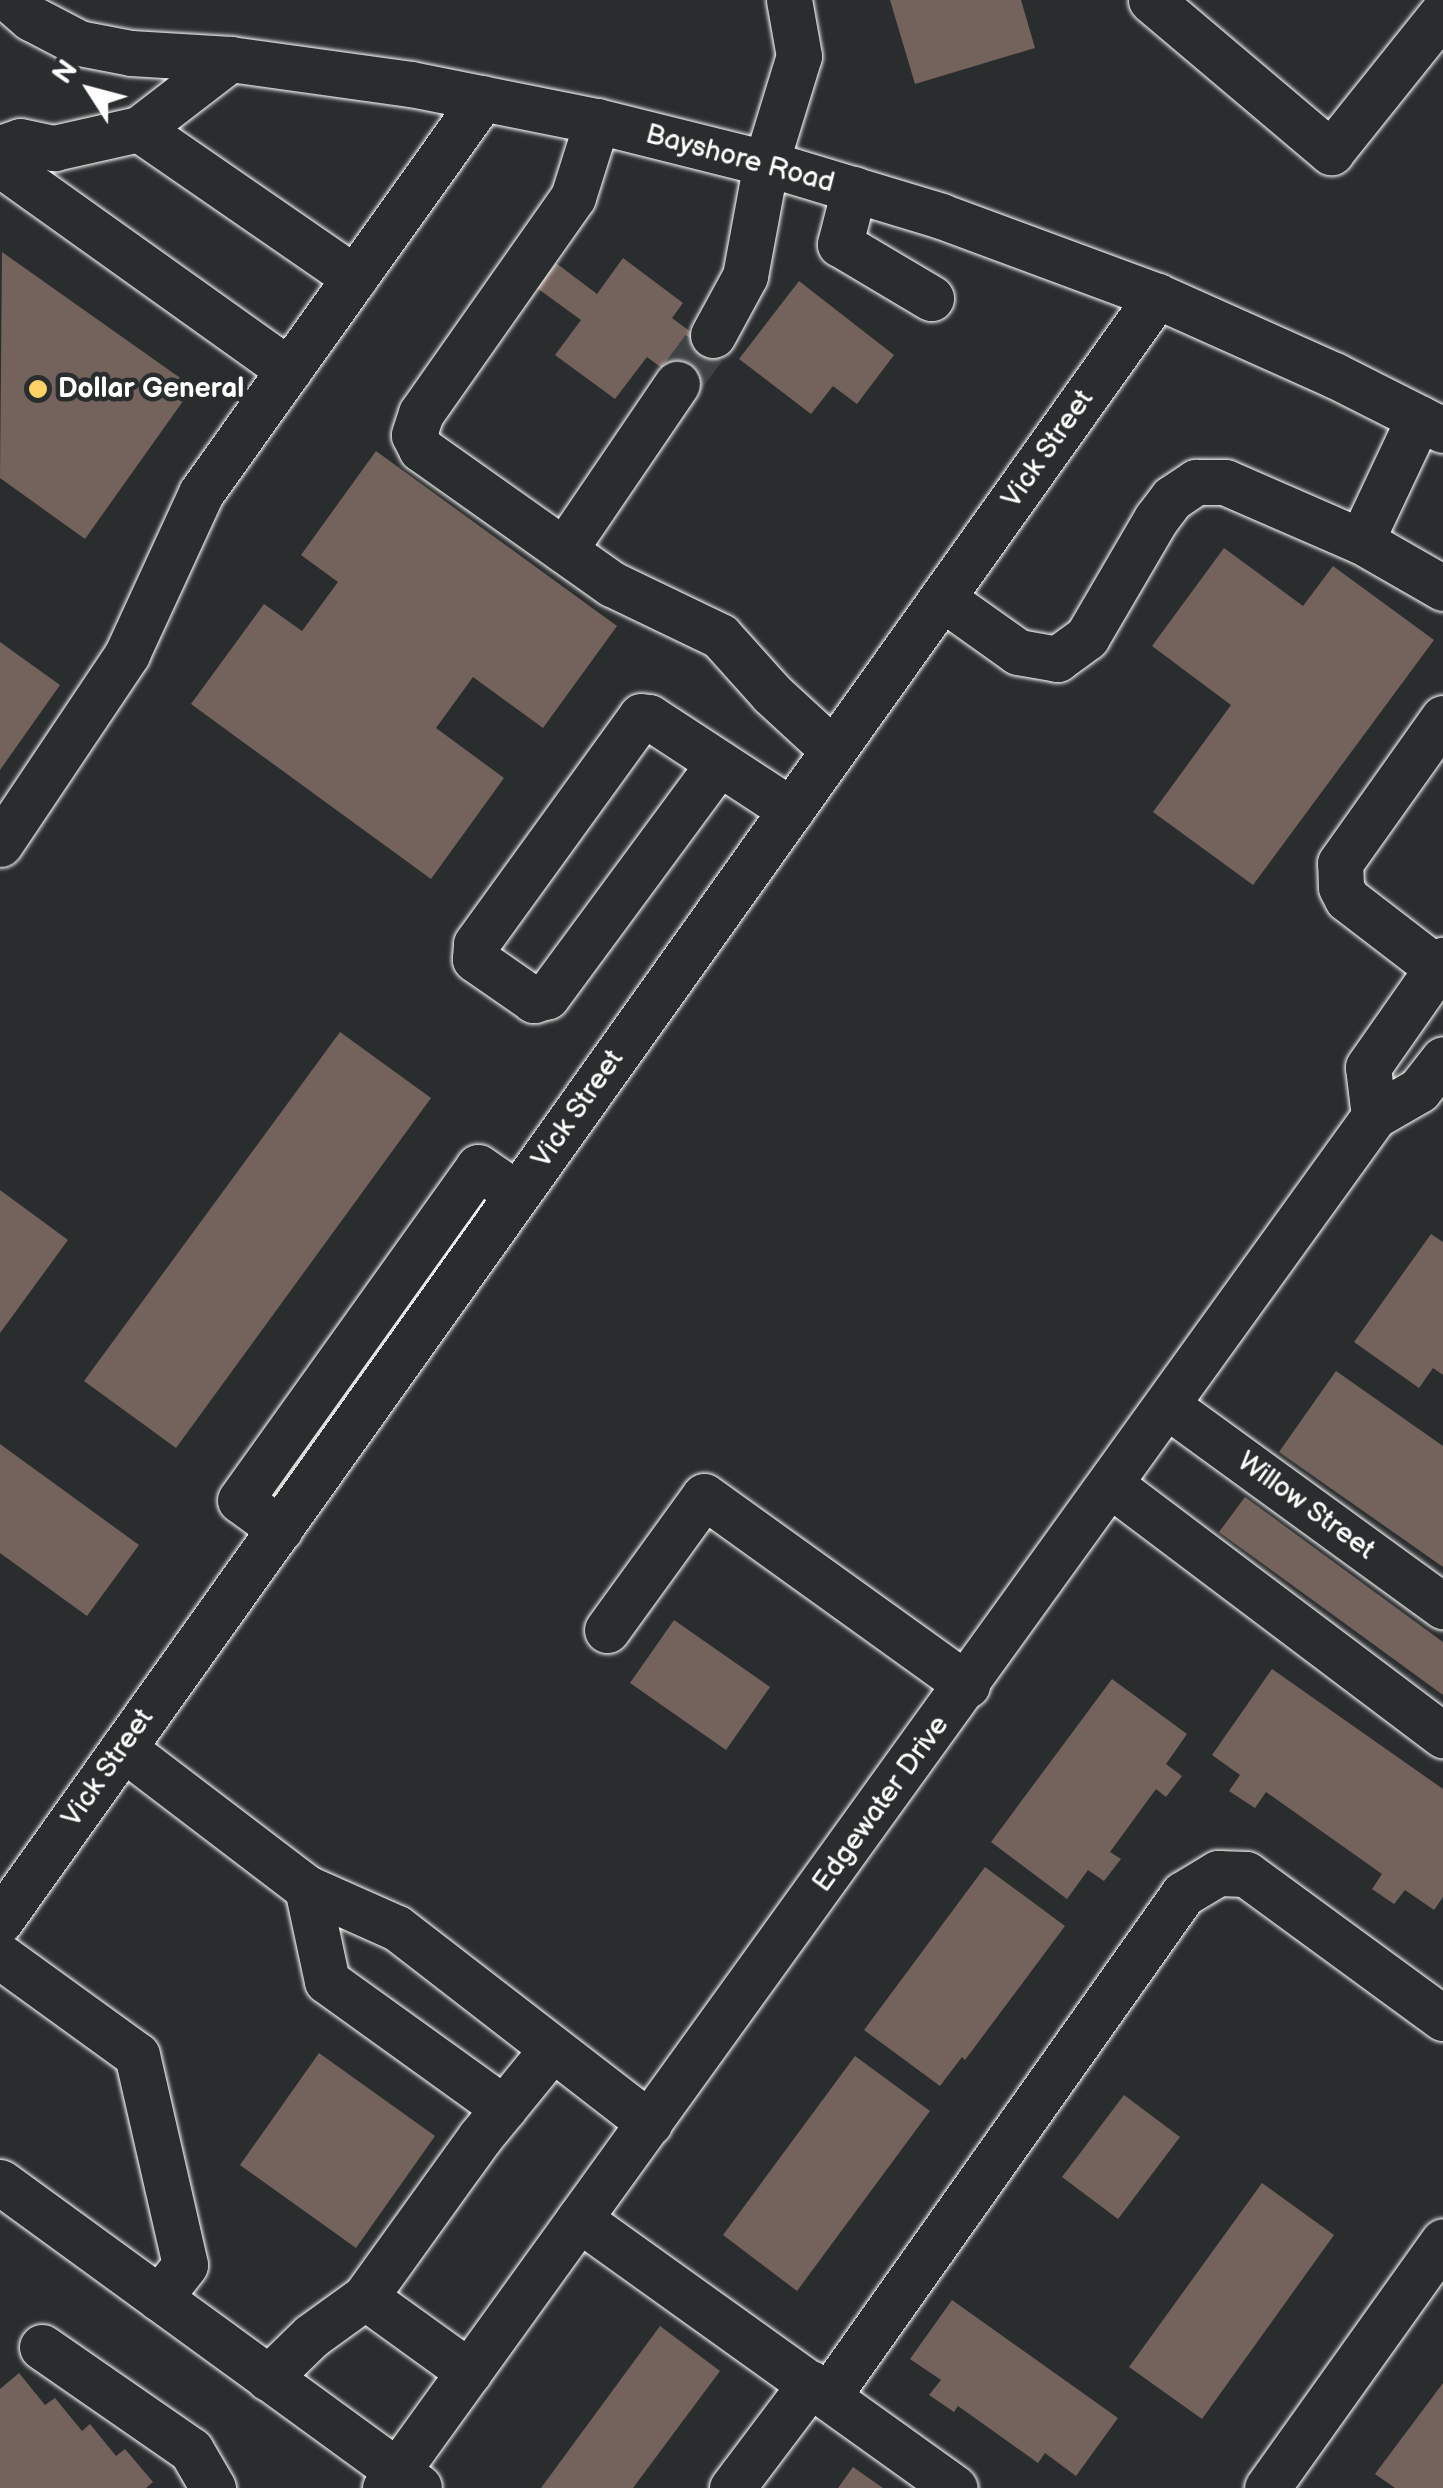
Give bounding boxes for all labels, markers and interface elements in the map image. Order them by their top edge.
north arrow [40,40,140,140]
text: N [46,54,85,90]
street label: Bayshore Road [642,118,838,200]
place label: Dollar General [58,372,244,406]
marker: Dollar General [27,378,49,400]
street label: Vick Street [995,383,1101,515]
street label: Vick Street [525,1043,631,1175]
street label: Willow Street [1231,1445,1381,1567]
street label: Vick Street [55,1702,161,1834]
street label: Edgewater Drive [806,1709,956,1899]

